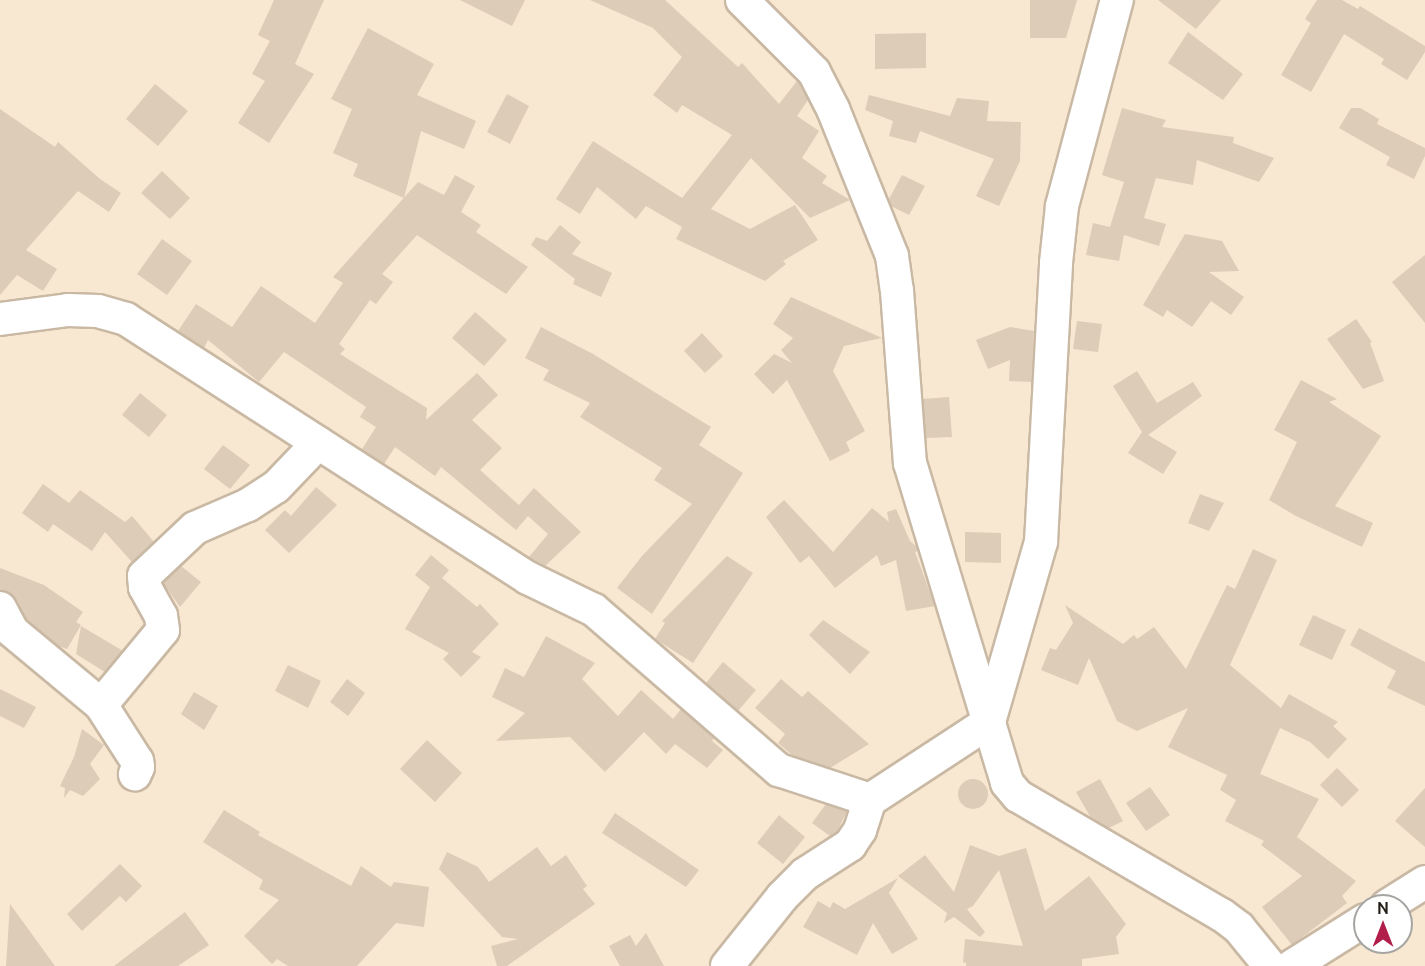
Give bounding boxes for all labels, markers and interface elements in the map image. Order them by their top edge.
north arrow [1353,894,1413,954]
text: N [1377,899,1389,917]

